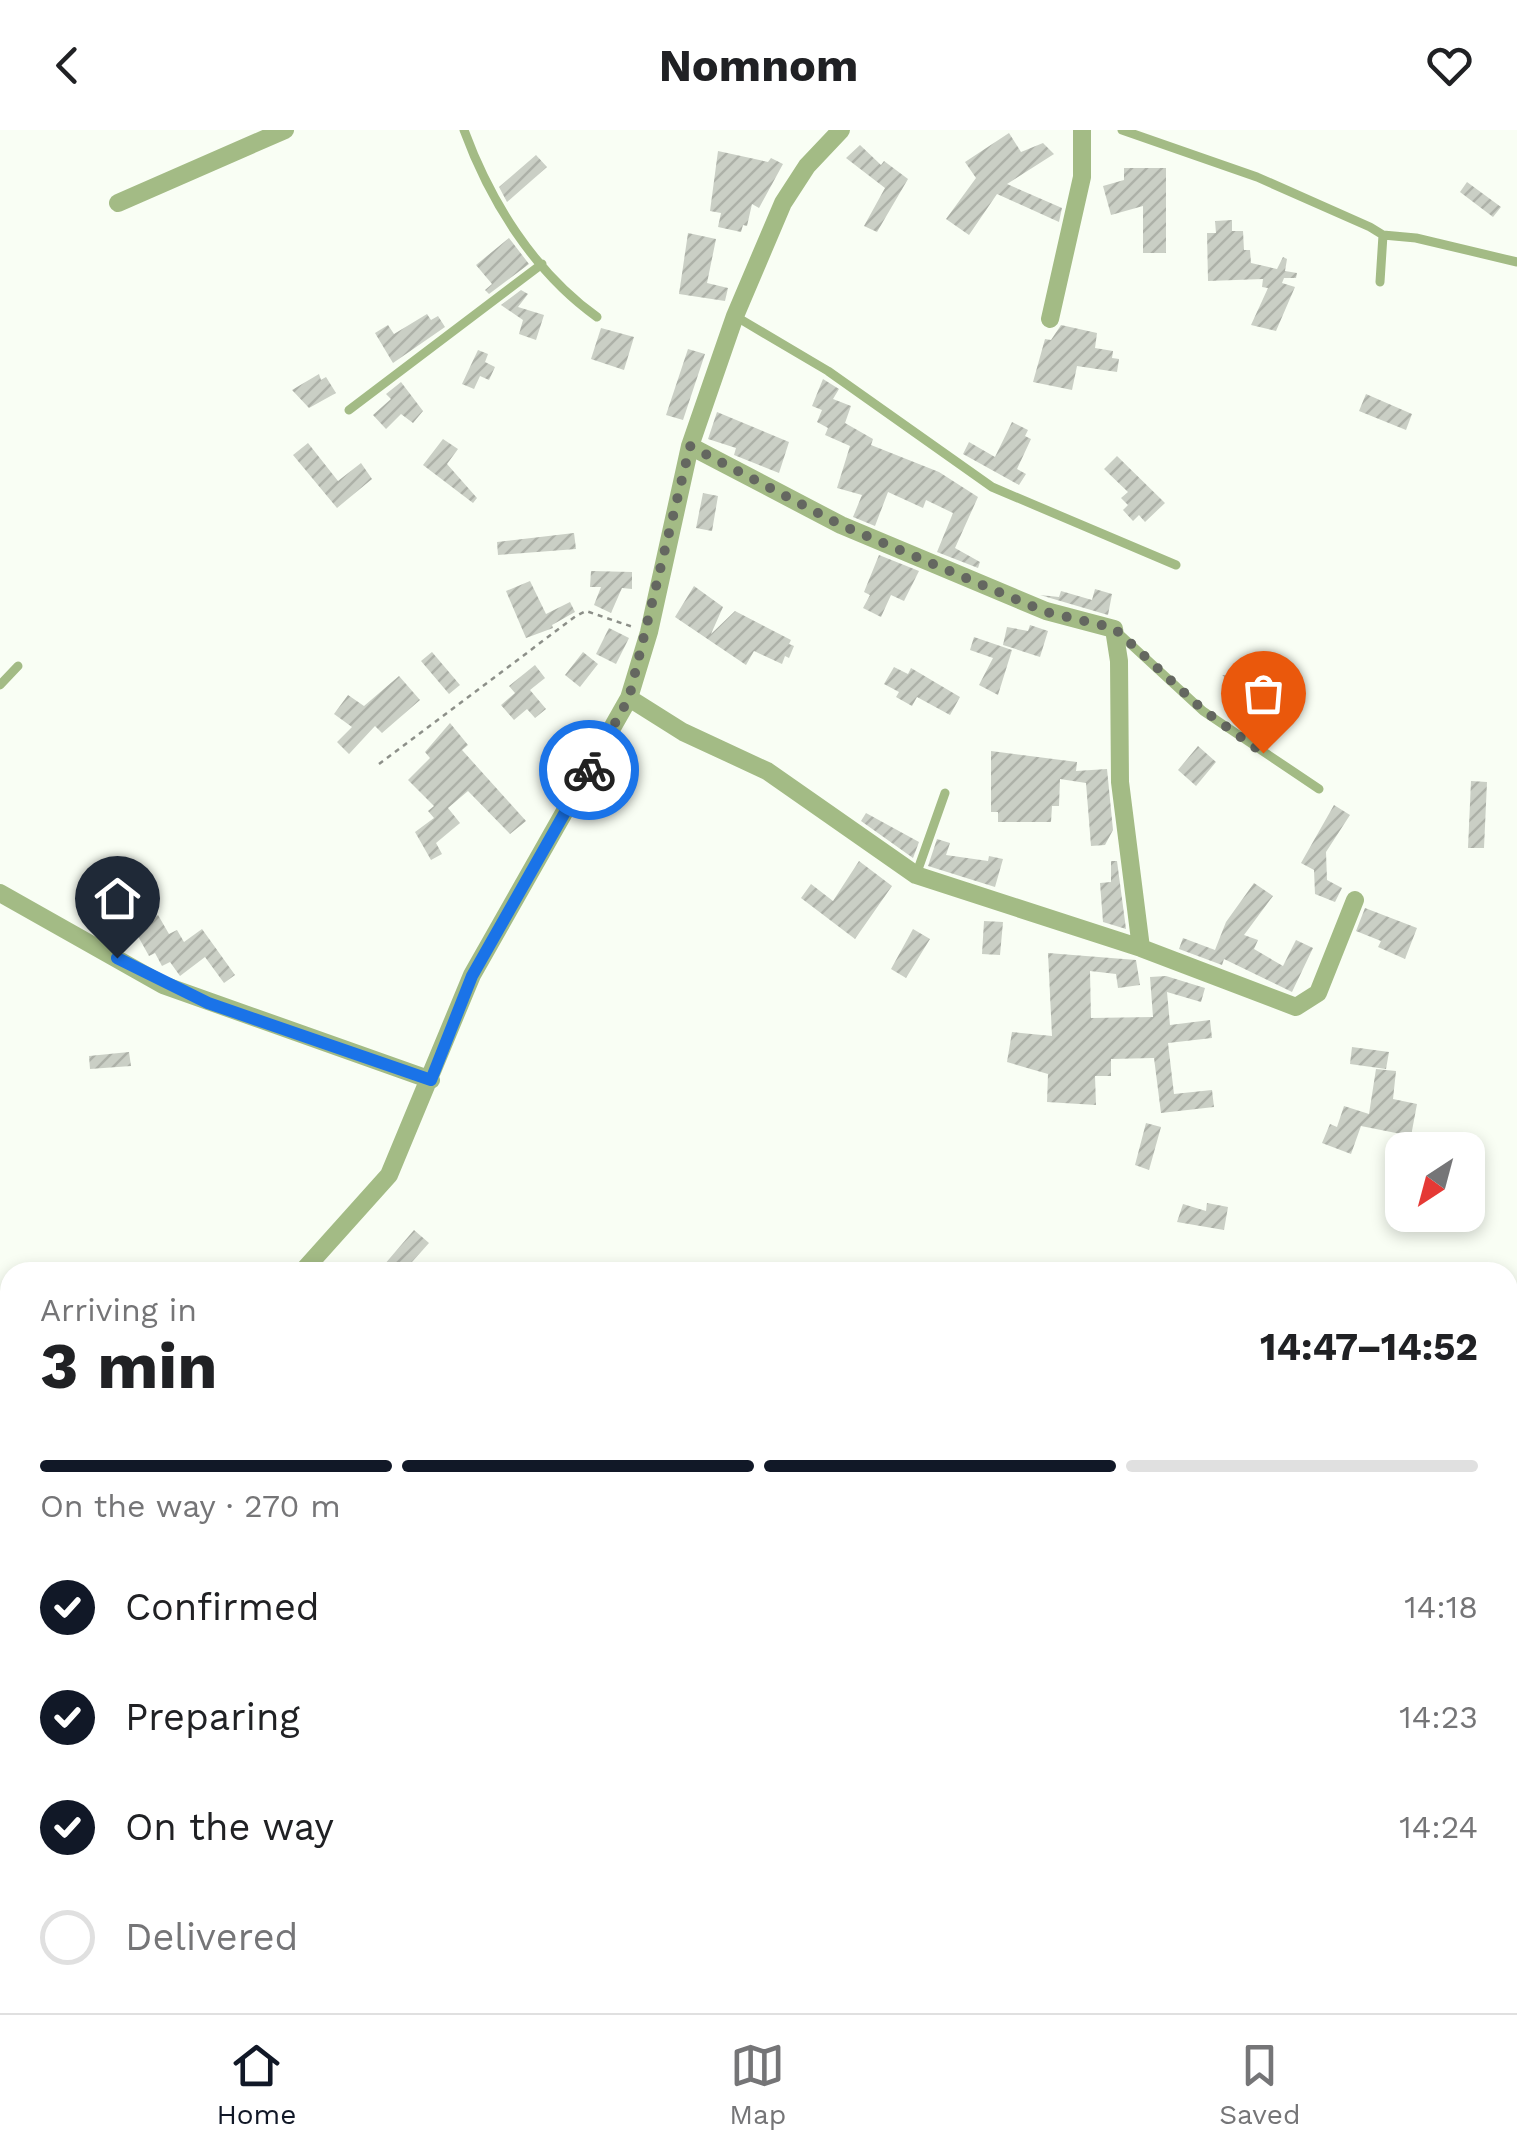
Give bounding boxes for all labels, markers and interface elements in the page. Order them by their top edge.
icon: back [40,38,95,93]
icon: heart [1422,38,1477,93]
text: Nomnom [659,39,858,92]
pin [1221,651,1306,754]
icon: bag [1236,666,1291,721]
courier [539,720,639,820]
icon: bike [562,743,617,798]
pin [75,856,160,959]
icon: home [90,871,145,926]
north arrow [1385,1132,1485,1232]
map controls [1385,1132,1485,1232]
text: Arriving in [40,1291,197,1329]
text: 14:47–14:52 [1260,1325,1478,1369]
text: 3 min [40,1328,218,1404]
text: On the way · 270 m [40,1487,341,1525]
icon: check [40,1580,95,1635]
text: Confirmed [125,1585,320,1629]
text: 14:18 [1404,1588,1478,1626]
icon: check [40,1690,95,1745]
text: Preparing [125,1695,300,1739]
text: 14:23 [1399,1698,1478,1736]
icon: check [40,1800,95,1855]
text: On the way [125,1805,334,1849]
text: 14:24 [1399,1808,1478,1846]
text: Delivered [125,1915,298,1959]
tab: Home [216,2038,296,2131]
tab: Map [729,2038,786,2131]
tab: Saved [1219,2038,1301,2131]

